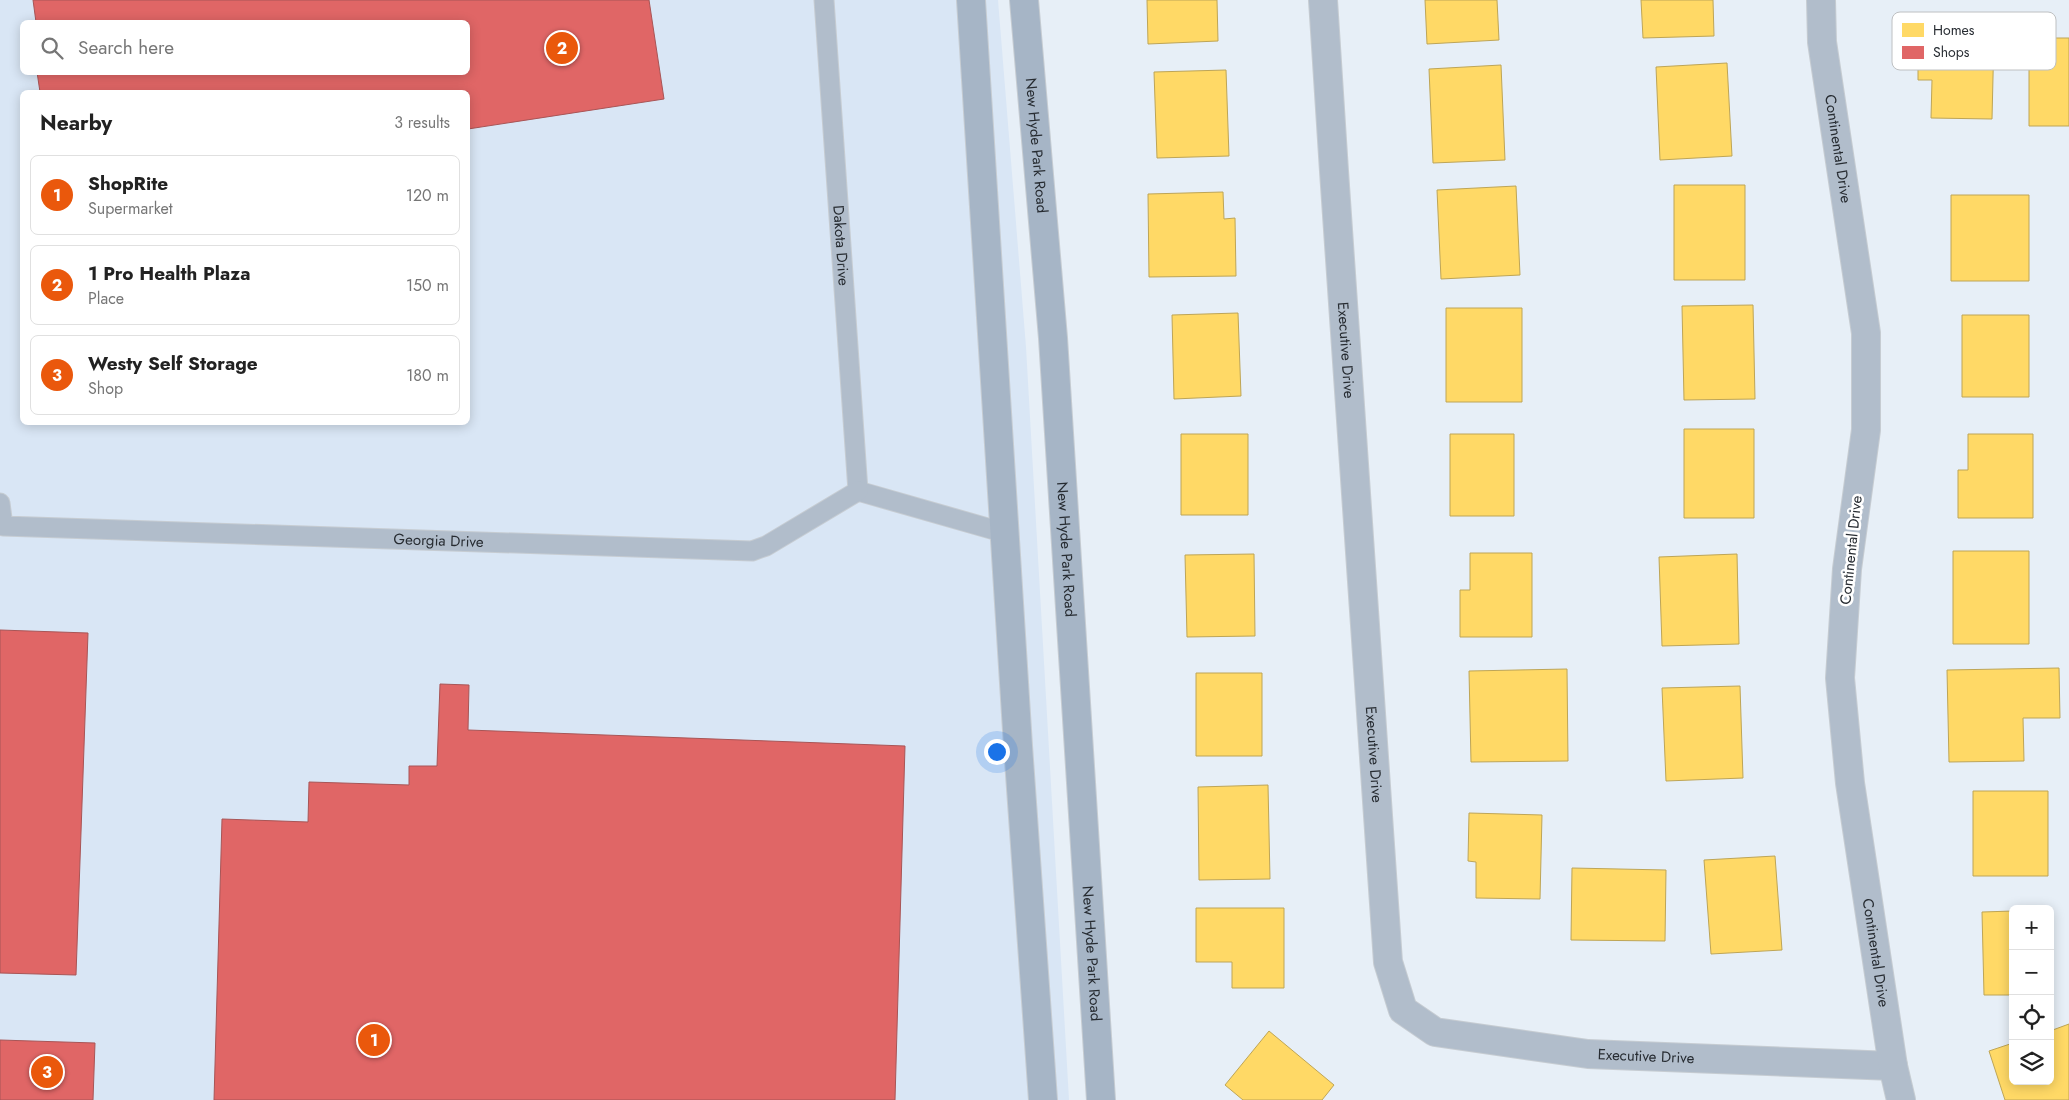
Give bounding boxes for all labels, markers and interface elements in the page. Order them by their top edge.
legend [1892,12,2056,70]
search box [20,20,470,75]
text: Homes [1933,20,1975,40]
pin: 2 [546,29,578,67]
icon: search [38,34,66,62]
text: Search here [78,34,174,61]
text: Shops [1933,42,1970,62]
street label: New Hyde Park Road [1020,77,1053,214]
street label: Continental Drive [1819,93,1857,205]
text: Nearby [40,108,112,138]
text: 3 results [394,111,450,134]
text: ShopRite [88,170,168,197]
text: 1 [53,184,61,207]
text: 120 m [406,184,449,207]
text: Supermarket [88,197,173,220]
street label: Dakota Drive [827,204,855,287]
text: 1 Pro Health Plaza [88,260,250,287]
text: 2 [52,274,62,297]
text: 150 m [406,274,449,297]
text: Place [88,287,124,310]
street label: Executive Drive [1332,301,1360,400]
text: Westy Self Storage [88,350,258,377]
text: 3 [52,364,62,387]
text: 180 m [406,364,449,387]
text: Shop [88,377,123,400]
street label: New Hyde Park Road [1051,481,1082,618]
street label: Continental Drive [1834,494,1868,606]
street label: Georgia Drive [393,528,484,553]
street label: Executive Drive [1360,705,1388,804]
your location [984,739,1010,765]
street label: New Hyde Park Road [1077,885,1107,1022]
street label: Continental Drive [1857,897,1895,1009]
map controls [2009,905,2054,1085]
button: + [2009,905,2054,950]
button: − [2009,950,2054,995]
button: locate [2009,995,2054,1040]
pin: 1 [358,1021,390,1059]
button: layers [2009,1040,2054,1085]
street label: Executive Drive [1597,1043,1695,1069]
pin: 3 [31,1053,63,1091]

